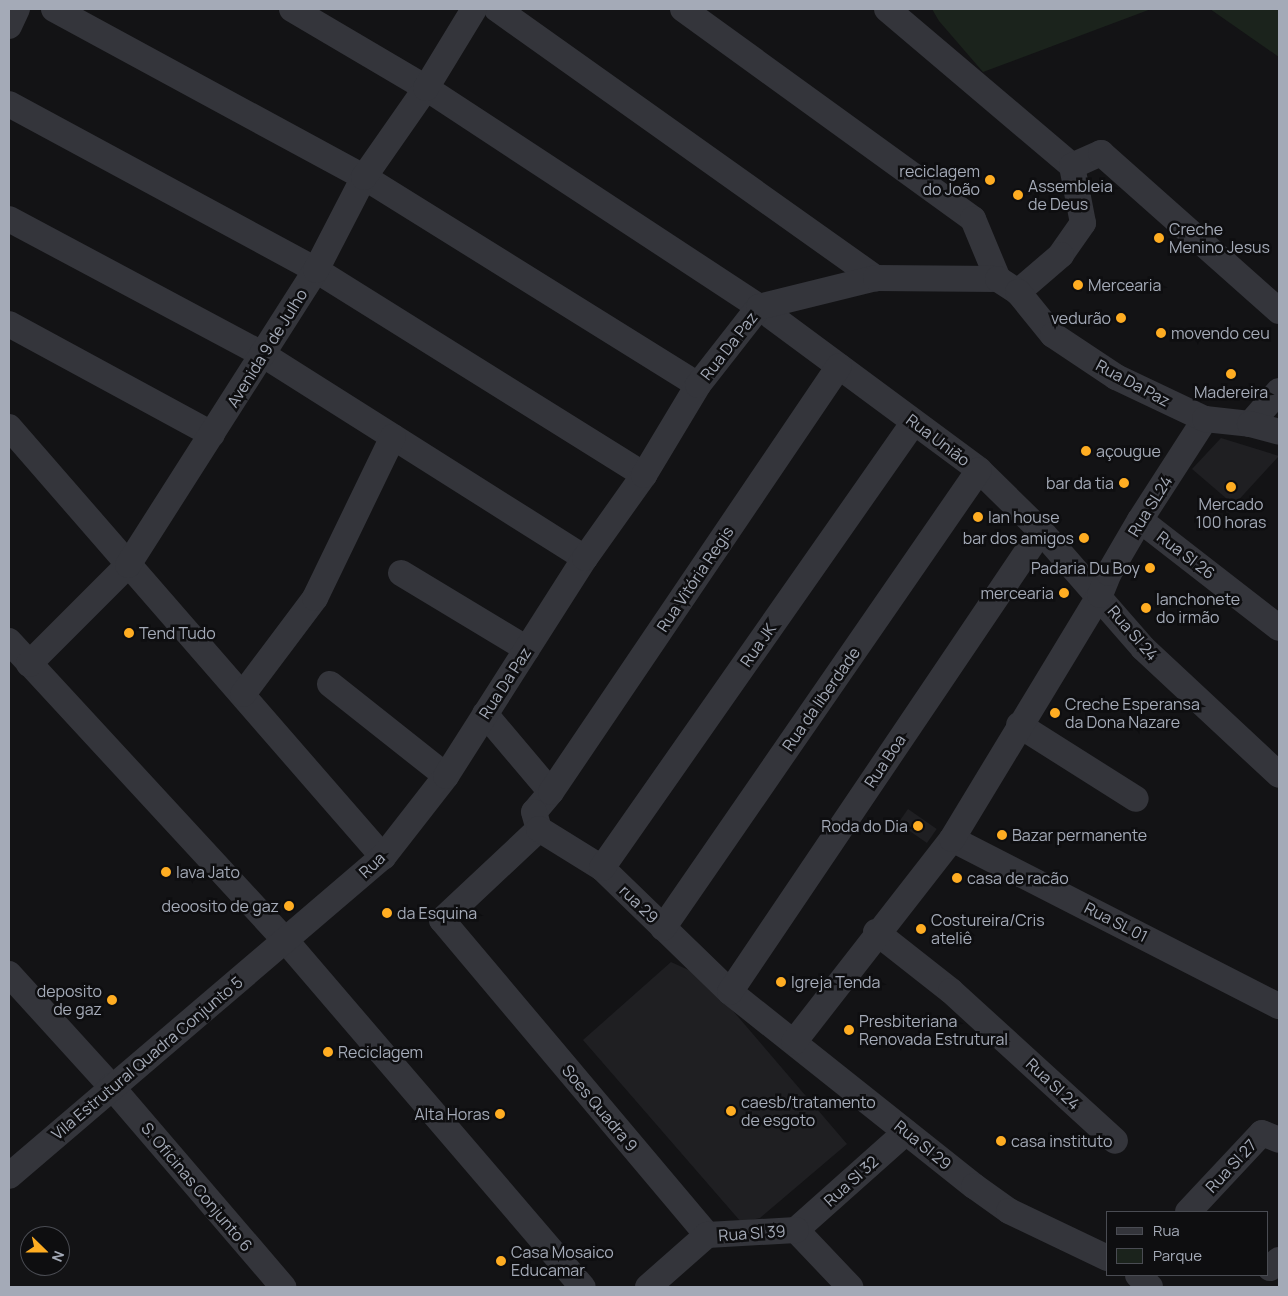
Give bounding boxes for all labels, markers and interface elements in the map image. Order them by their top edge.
place label: reciclagem do João [899,161,980,199]
marker: reciclagem do João [984,174,996,186]
place label: Assembleia de Deus [1028,176,1113,214]
marker: Assembleia de Deus [1012,189,1024,201]
place label: Creche Menino Jesus [1169,219,1270,257]
marker: Creche Menino Jesus [1153,232,1165,244]
place label: Mercearia [1088,275,1161,295]
marker: Mercearia [1072,279,1084,291]
street label: Avenida 9 de Julho [223,285,311,411]
street label: Rua Da Paz [696,308,762,384]
place label: vedurão [1051,308,1111,328]
marker: vedurão [1115,312,1127,324]
place label: movendo ceu [1171,323,1270,343]
marker: movendo ceu [1155,327,1167,339]
street label: Rua Da Paz [1093,355,1173,411]
marker: Madereira [1225,368,1237,380]
place label: Madereira [1194,382,1268,402]
street label: Rua União [902,410,974,470]
place label: açougue [1096,441,1161,461]
marker: açougue [1080,445,1092,457]
street label: Rua SL24 [1124,472,1176,540]
place label: bar da tia [1046,473,1114,493]
marker: bar da tia [1118,477,1130,489]
marker: Mercado 100 horas [1225,481,1237,493]
place label: Mercado 100 horas [1196,494,1266,532]
place label: lan house [988,507,1060,527]
marker: lan house [972,511,984,523]
street label: Rua Vitória Regis [653,523,737,635]
street label: Rua Sl 26 [1153,527,1219,583]
place label: bar dos amigos [963,528,1074,548]
marker: bar dos amigos [1078,532,1090,544]
place label: Padaria Du Boy [1031,558,1140,578]
marker: Padaria Du Boy [1144,562,1156,574]
place label: mercearia [980,583,1054,603]
marker: mercearia [1058,587,1070,599]
place label: lanchonete do irmão [1156,589,1240,627]
street label: Rua Sl 24 [1104,602,1162,664]
marker: lanchonete do irmão [1140,602,1152,614]
street label: Rua JK [736,620,780,670]
place label: Tend Tudo [139,623,216,643]
marker: Tend Tudo [123,627,135,639]
street label: Rua da liberdade [778,643,864,755]
street label: Rua Da Paz [475,644,535,722]
place label: Creche Esperansa da Dona Nazare [1065,694,1200,732]
marker: Creche Esperansa da Dona Nazare [1049,707,1061,719]
street label: Rua Boa [860,731,910,791]
place label: Roda do Dia [821,816,908,836]
marker: Roda do Dia [912,820,924,832]
place label: Bazar permanente [1012,825,1147,845]
marker: Bazar permanente [996,829,1008,841]
street label: Rua [355,848,389,882]
place label: lava Jato [176,862,240,882]
marker: lava Jato [160,866,172,878]
place label: casa de racão [967,868,1069,888]
marker: casa de racão [951,872,963,884]
street label: rua 29 [616,881,662,927]
place label: deoosito de gaz [162,896,279,916]
street label: Rua SL 01 [1081,898,1151,946]
marker: deoosito de gaz [283,900,295,912]
place label: da Esquina [397,903,477,923]
marker: da Esquina [381,907,393,919]
place label: Costureira/Cris ateliê [931,910,1045,948]
marker: Costureira/Cris ateliê [915,923,927,935]
street label: Vila Estrutural Quadra Conjunto 5 [47,972,247,1144]
place label: Igreja Tenda [791,972,880,992]
marker: Igreja Tenda [775,976,787,988]
place label: deposito de gaz [37,981,102,1019]
marker: deposito de gaz [106,994,118,1006]
place label: Presbiteriana Renovada Estrutural [859,1011,1008,1049]
marker: Presbiteriana Renovada Estrutural [843,1024,855,1036]
place label: Reciclagem [338,1042,423,1062]
marker: Reciclagem [322,1046,334,1058]
street label: Rua Sl 24 [1022,1054,1084,1114]
street label: Soes Quadra 9 [558,1061,642,1155]
place label: caesb/tratamento de esgoto [741,1092,876,1130]
place label: Alta Horas [414,1104,490,1124]
marker: caesb/tratamento de esgoto [725,1105,737,1117]
marker: Alta Horas [494,1108,506,1120]
street label: Rua Sl 29 [891,1116,955,1174]
street label: S. Oficinas Conjunto 6 [137,1119,257,1255]
place label: casa instituto [1011,1131,1112,1151]
marker: casa instituto [995,1135,1007,1147]
street label: Rua Sl 27 [1202,1135,1260,1197]
street label: Rua Sl 32 [820,1152,882,1210]
legend [1106,1211,1268,1276]
text: Rua [1153,1220,1180,1241]
street label: Rua Sl 39 [718,1221,786,1245]
north arrow [20,1226,70,1276]
place label: Casa Mosaico Educamar [511,1242,614,1280]
text: Parque [1153,1245,1202,1266]
text: N [48,1248,69,1265]
marker: Casa Mosaico Educamar [495,1255,507,1267]

